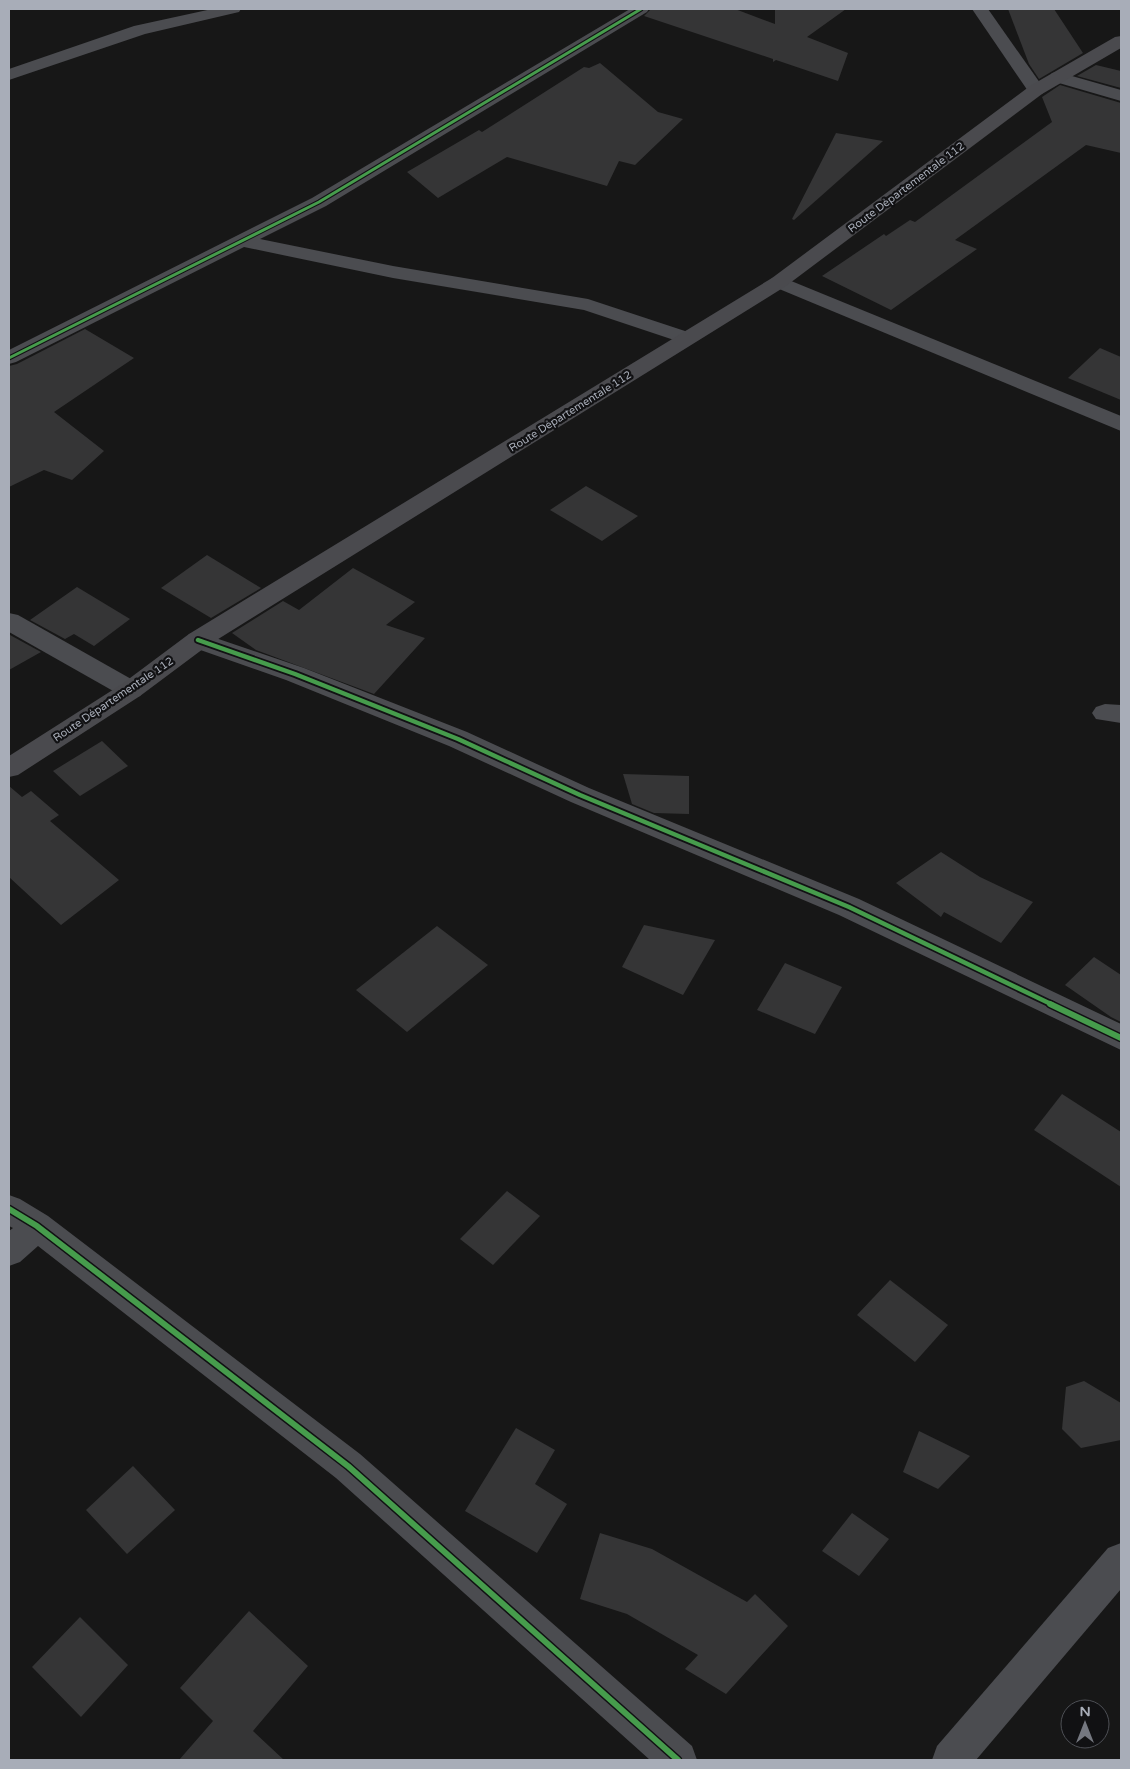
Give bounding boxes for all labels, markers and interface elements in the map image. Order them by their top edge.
street label: Route Départementale 112 [846,139,967,235]
street label: Route Départementale 112 [507,368,634,455]
street label: Route Départementale 112 [51,654,176,745]
north arrow [1060,1699,1110,1749]
text: N [1079,1703,1091,1720]

